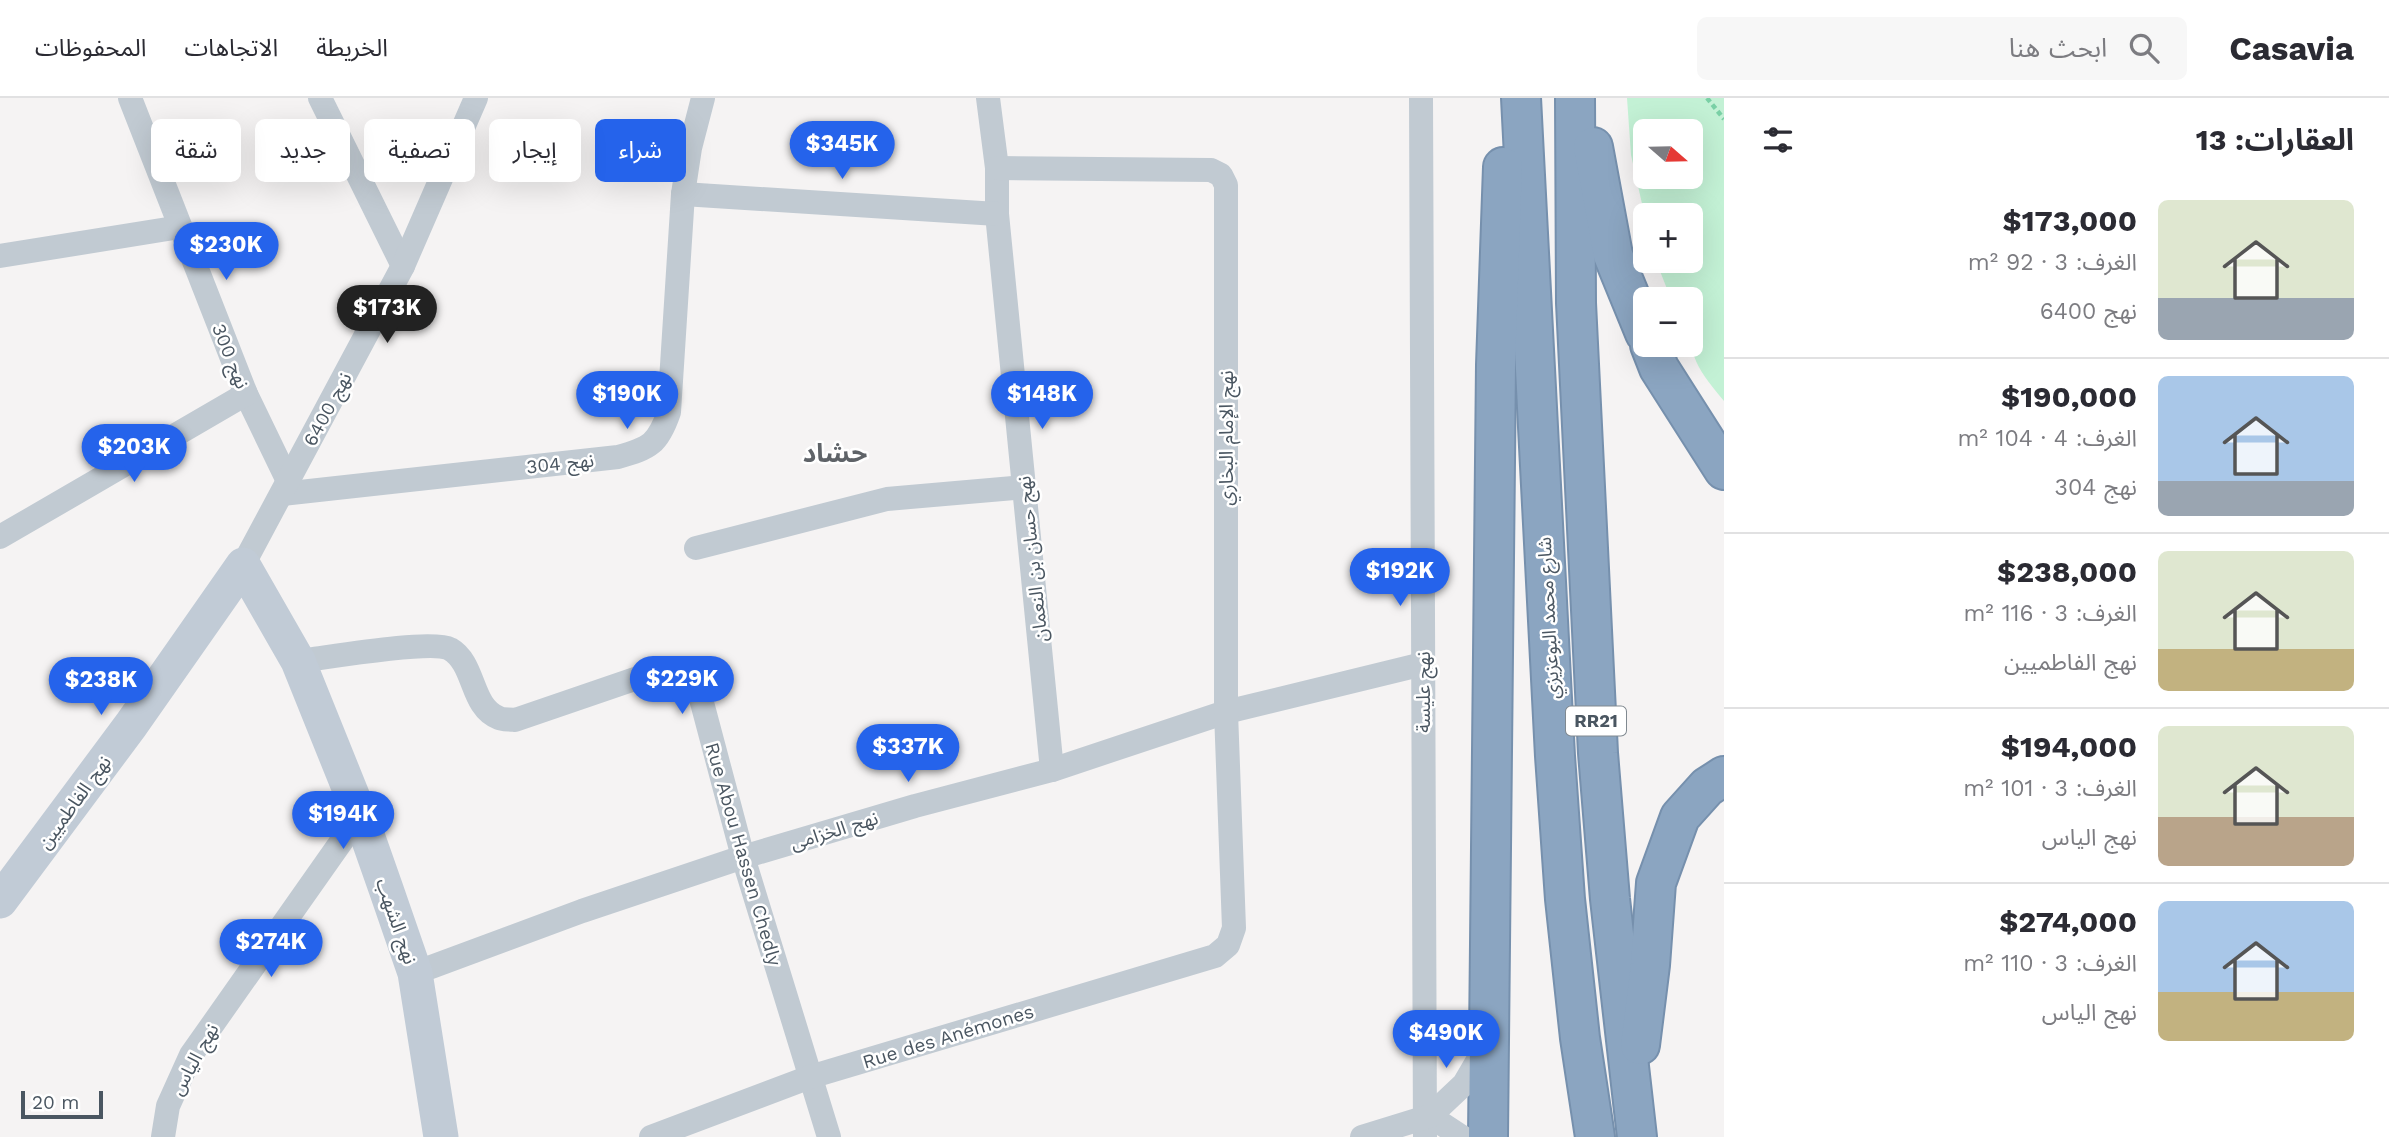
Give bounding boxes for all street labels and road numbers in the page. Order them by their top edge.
street label: نهج 300 [204,320,254,393]
street label: نهج 6400 [298,368,359,452]
street label: نهج الإمام البخاري [1215,370,1241,506]
street label: نهج 304 [525,449,595,481]
street label: نهج حسان بن النعمان [1012,474,1056,643]
street label: شارع محمد البوعزيزي [1533,536,1568,700]
street label: نهج عليسة [1412,651,1438,733]
road number: RR21 [1566,706,1626,736]
street label: Rue Abou Hassen Chedly [701,740,787,969]
street label: نهج الفاطميين [33,751,118,855]
street label: نهج الخزامى [787,806,882,858]
street label: نهج الشهب [368,875,422,968]
street label: Rue des Anémones [860,1000,1036,1073]
street label: نهج الياس [165,1019,226,1101]

